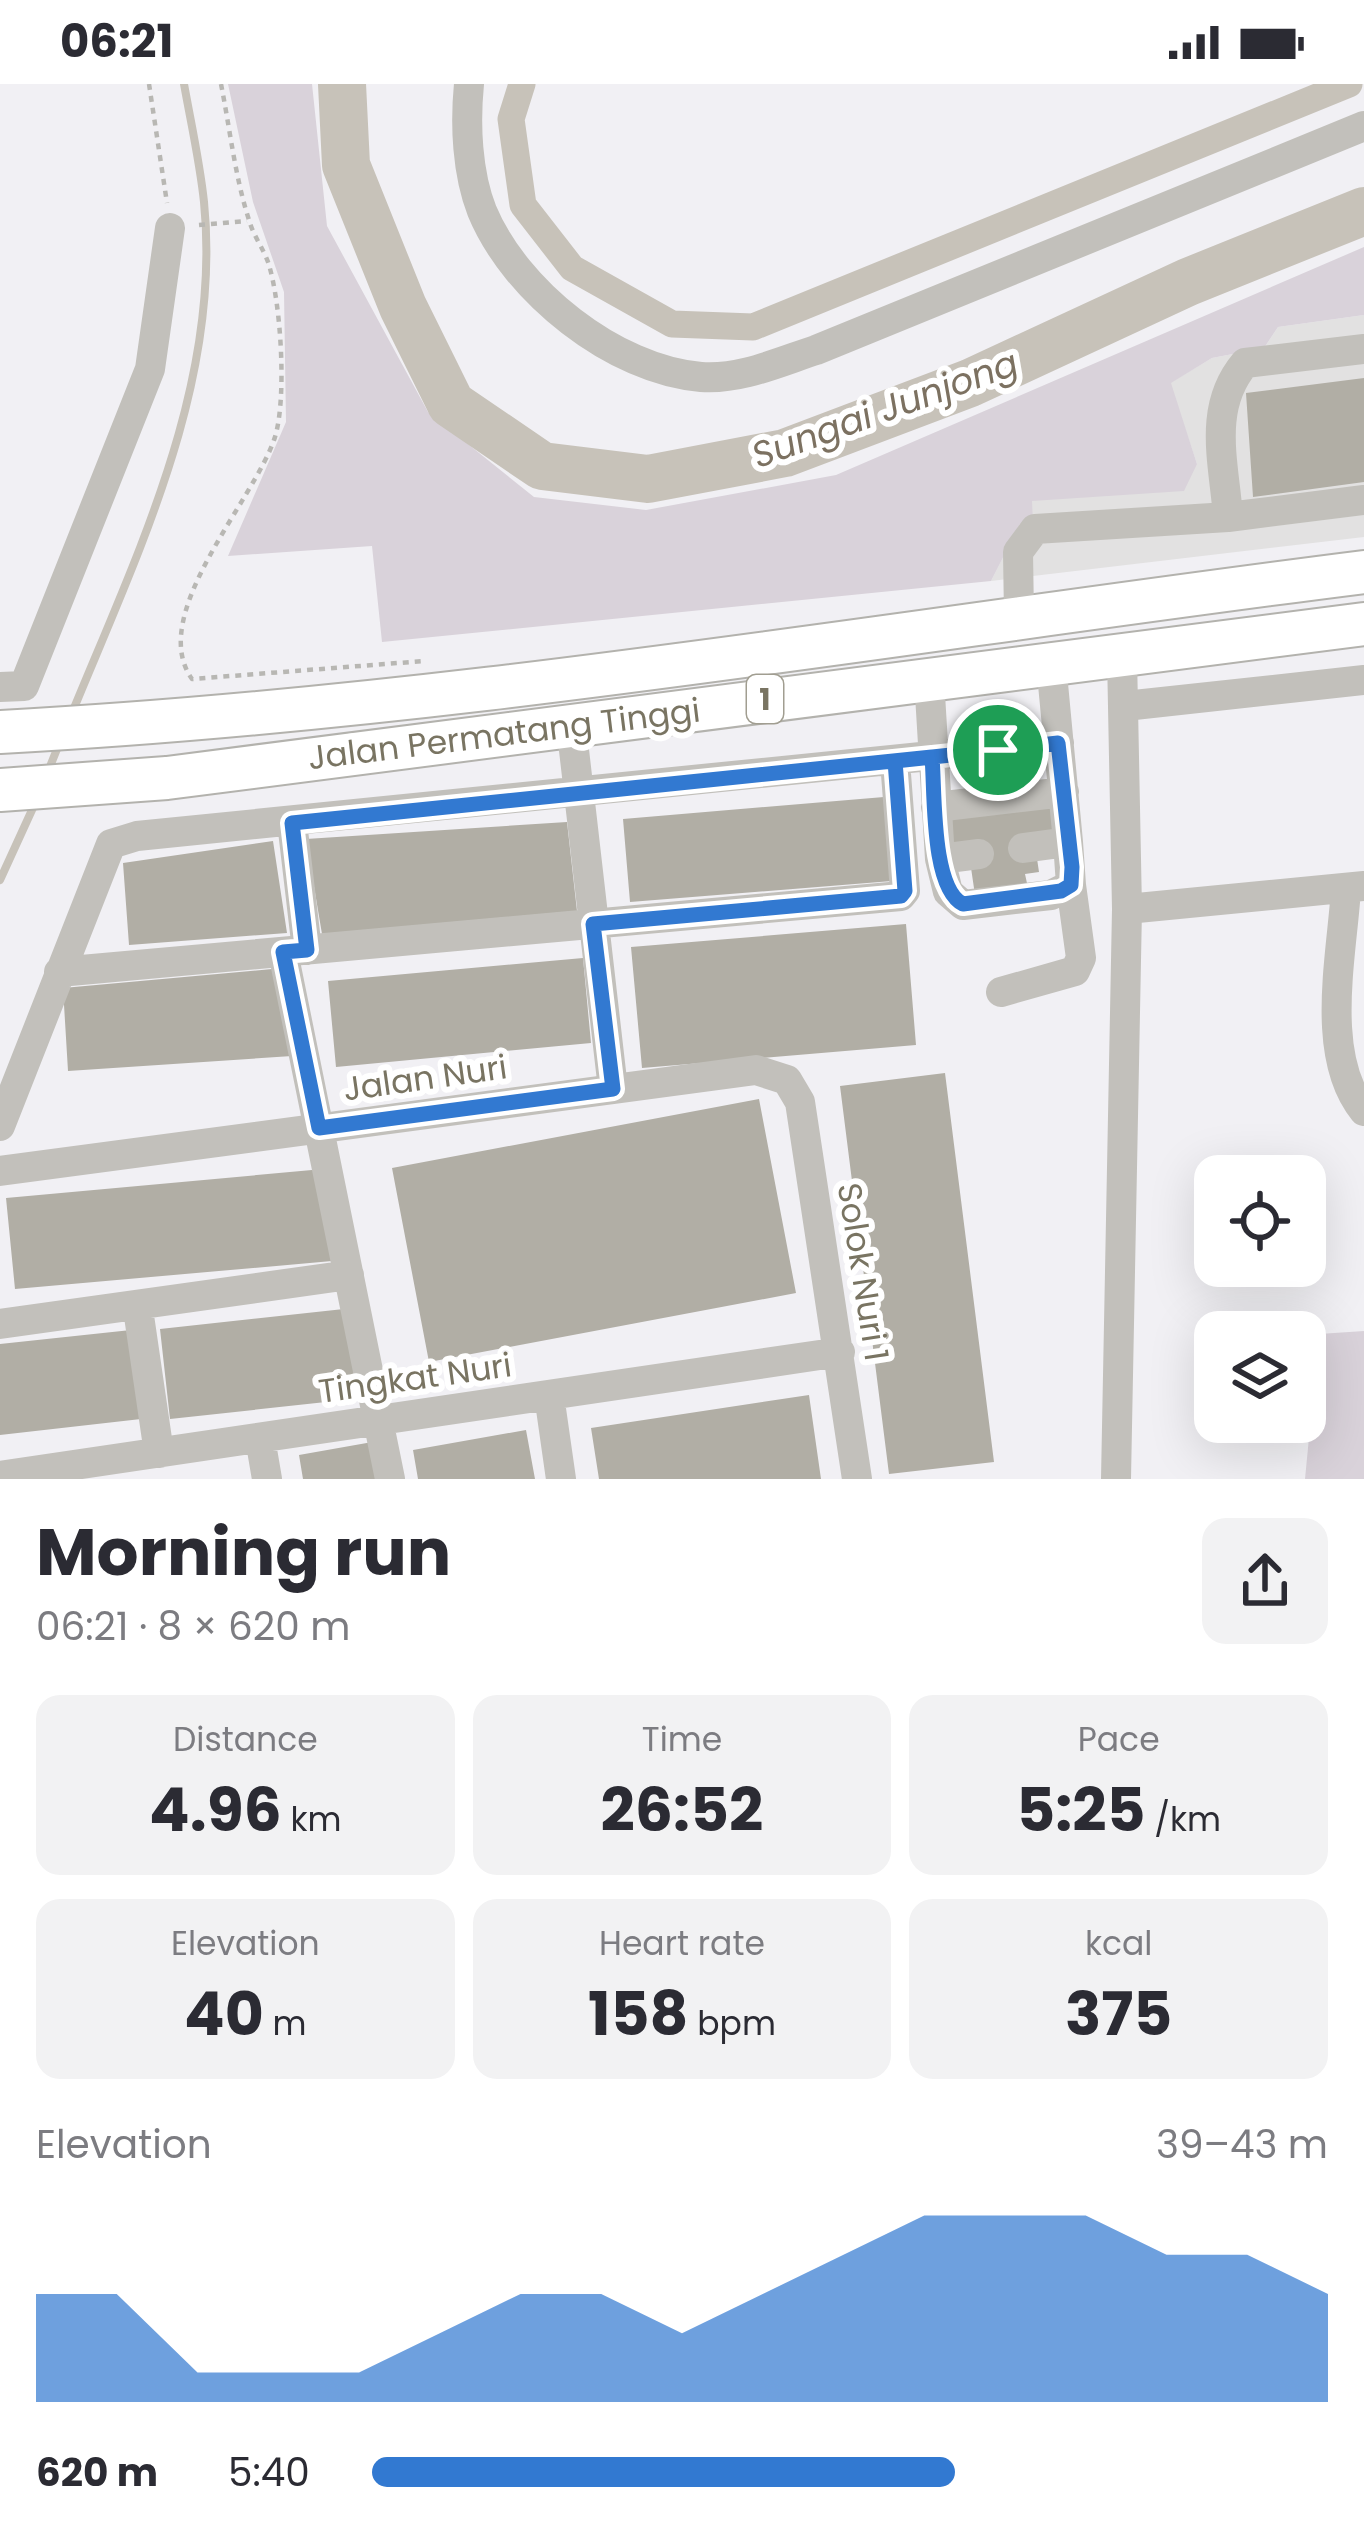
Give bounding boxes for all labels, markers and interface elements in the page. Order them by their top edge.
text: 06:21 [60,10,173,73]
water label: Sungai Junjong [745,337,1025,481]
road number: 1 [747,675,783,723]
street label: Jalan Permatang Tinggi [305,687,703,781]
pin [947,699,1049,801]
icon: arrive [965,717,1031,783]
street label: Jalan Nuri [340,1043,510,1113]
map controls [1194,1155,1326,1443]
button: locate [1194,1155,1326,1287]
street label: Solok Nuri 1 [826,1180,900,1364]
button: layers [1194,1311,1326,1443]
street label: Tingkat Nuri [316,1341,514,1415]
text: Morning run [36,1506,451,1598]
button: share [1202,1518,1328,1644]
text: 06:21 · 8 × 620 m [36,1599,350,1654]
text: Distance [173,1716,318,1763]
text: Time [642,1716,722,1763]
text: Pace [1078,1716,1160,1763]
text: 4.96 [149,1768,282,1852]
text: 26:52 [601,1768,763,1852]
text: 5:25 [1016,1768,1146,1852]
text: km [282,1796,342,1843]
text: /km [1146,1796,1221,1843]
text: Elevation [171,1920,320,1967]
text: Heart rate [599,1920,765,1967]
text: kcal [1085,1920,1152,1967]
text: 40 [184,1972,264,2056]
text: 158 [588,1972,689,2056]
text: 375 [1065,1972,1172,2056]
text: m [264,2000,307,2047]
text: bpm [689,2000,776,2047]
text: Elevation [36,2117,212,2172]
text: 39–43 m [1156,2117,1328,2172]
text: 620 m [36,2445,158,2500]
text: 5:40 [228,2445,310,2500]

